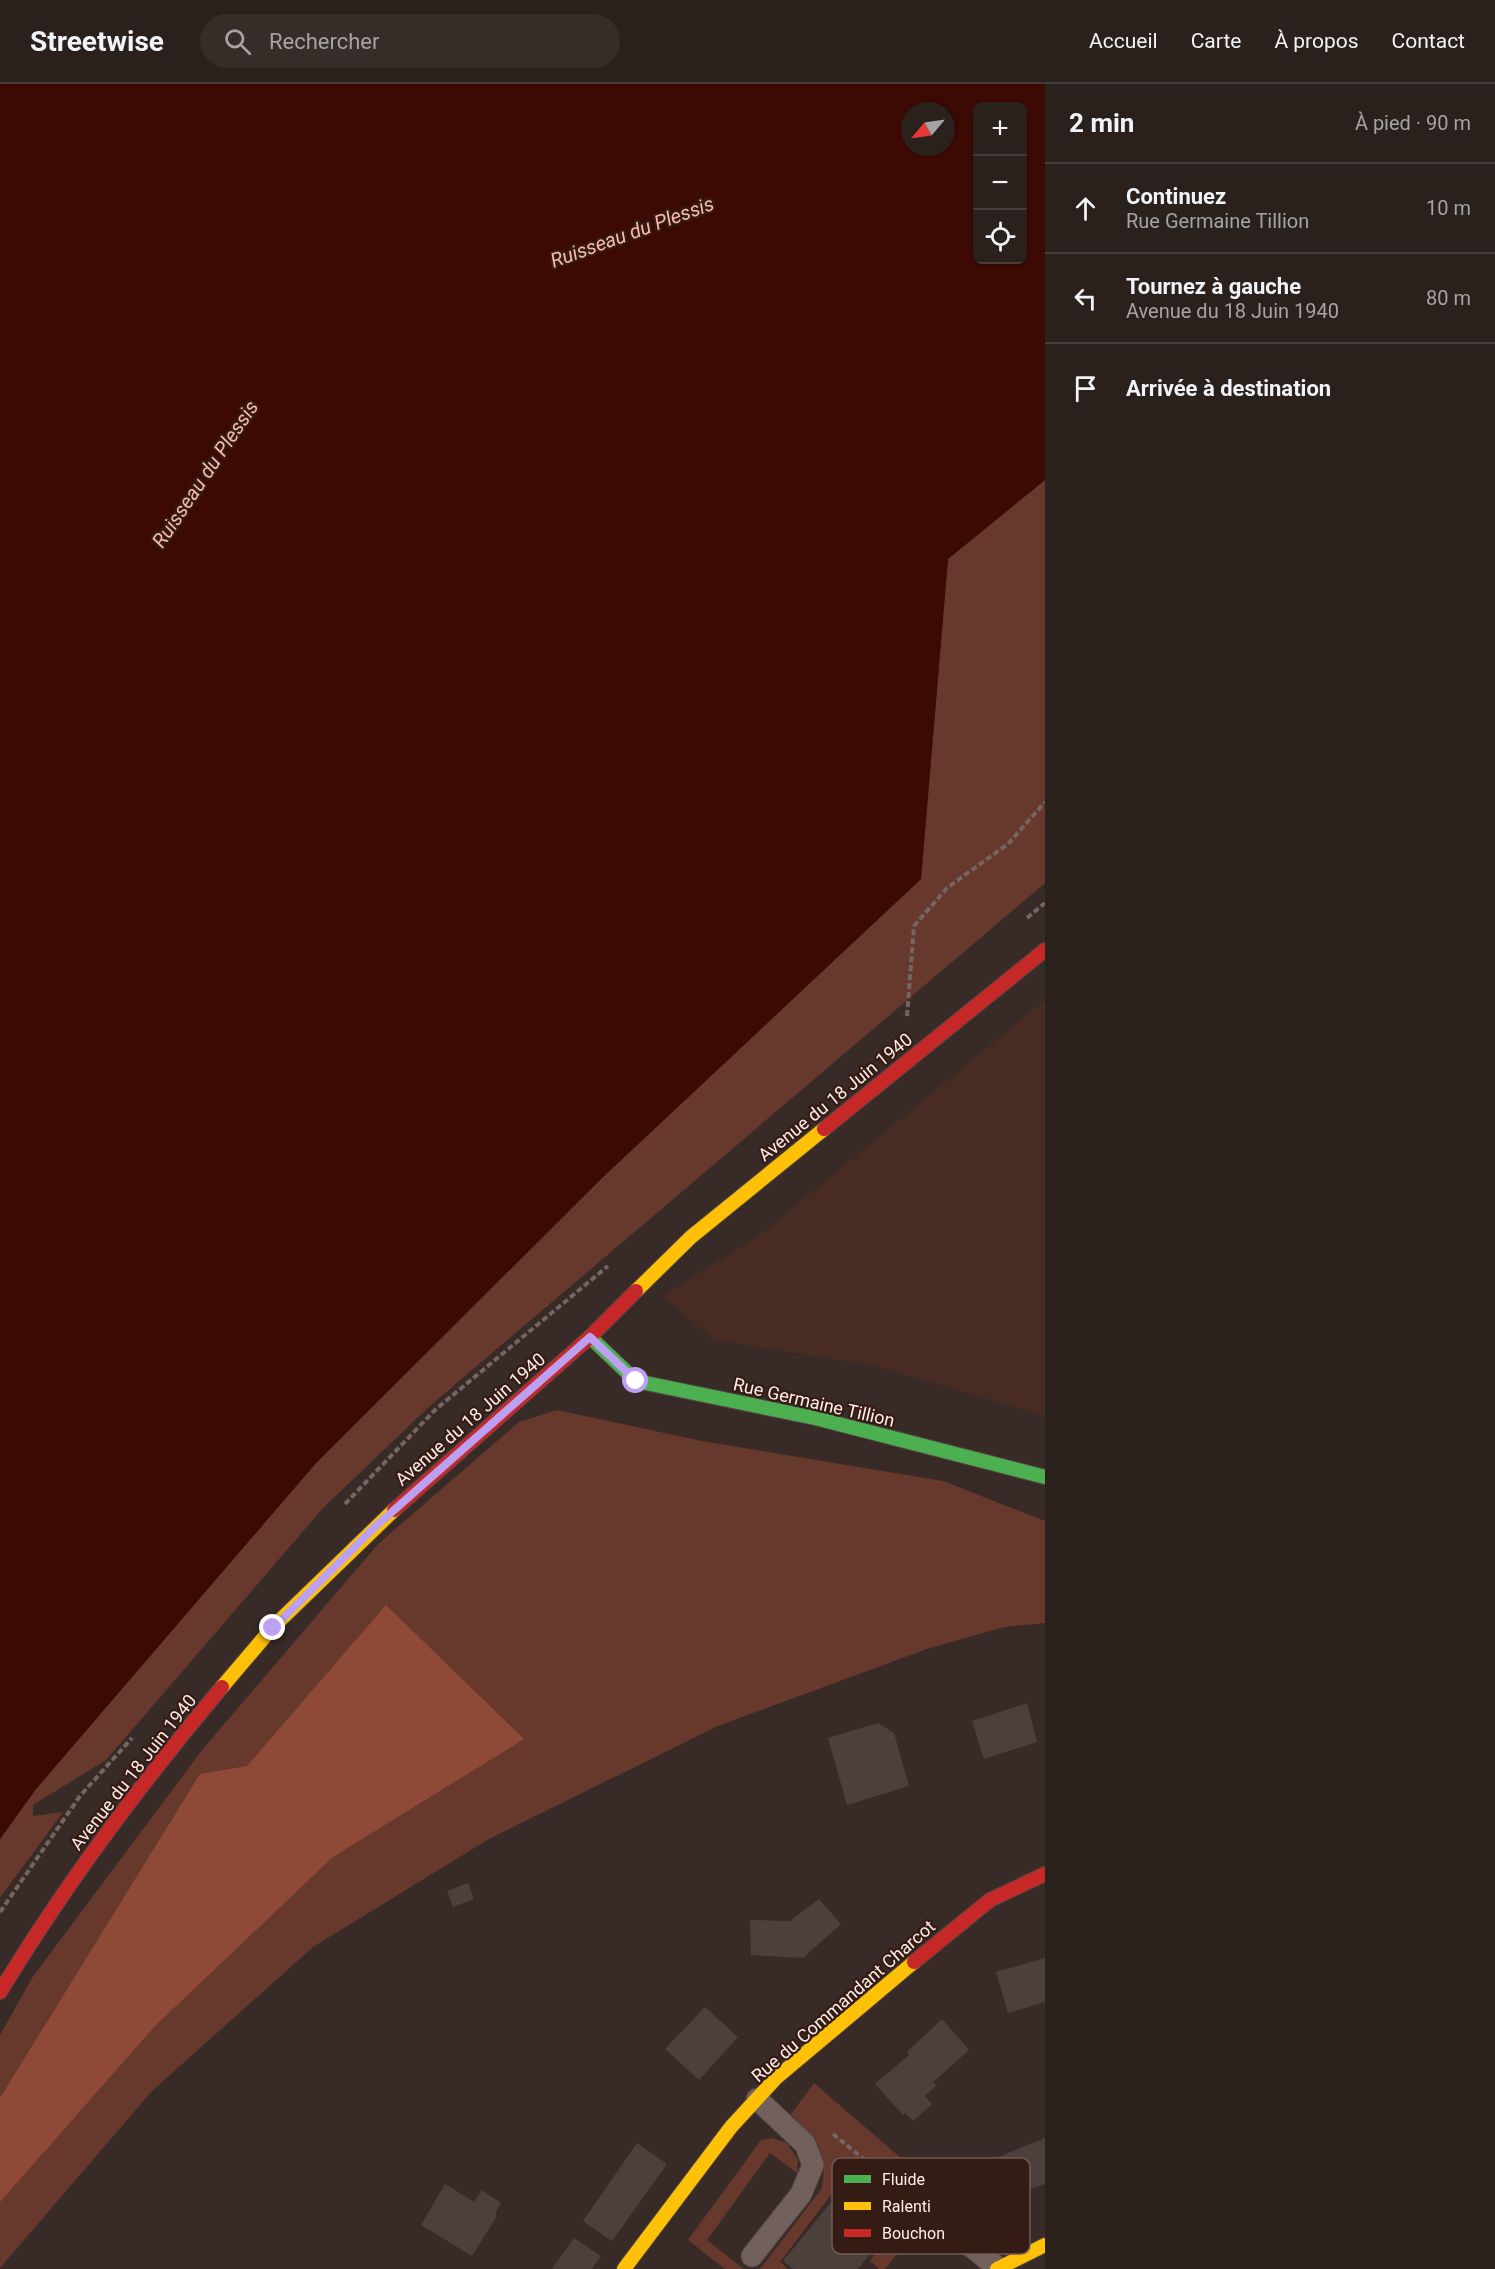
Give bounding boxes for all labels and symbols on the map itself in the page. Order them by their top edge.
north arrow [901,102,955,156]
water label: Ruisseau du Plessis [547,191,717,273]
water label: Ruisseau du Plessis [147,396,263,552]
street label: Avenue du 18 Juin 1940 [754,1029,916,1165]
street label: Avenue du 18 Juin 1940 [391,1348,549,1490]
route start [622,1367,648,1393]
street label: Rue Germaine Tillion [731,1373,897,1431]
route end [259,1614,285,1640]
street label: Avenue du 18 Juin 1940 [66,1690,200,1854]
street label: Rue du Commandant Charcot [747,1916,939,2086]
legend [832,2158,1030,2254]
text: Fluide [882,2170,925,2189]
text: Ralenti [882,2197,931,2216]
text: Bouchon [882,2224,945,2243]

